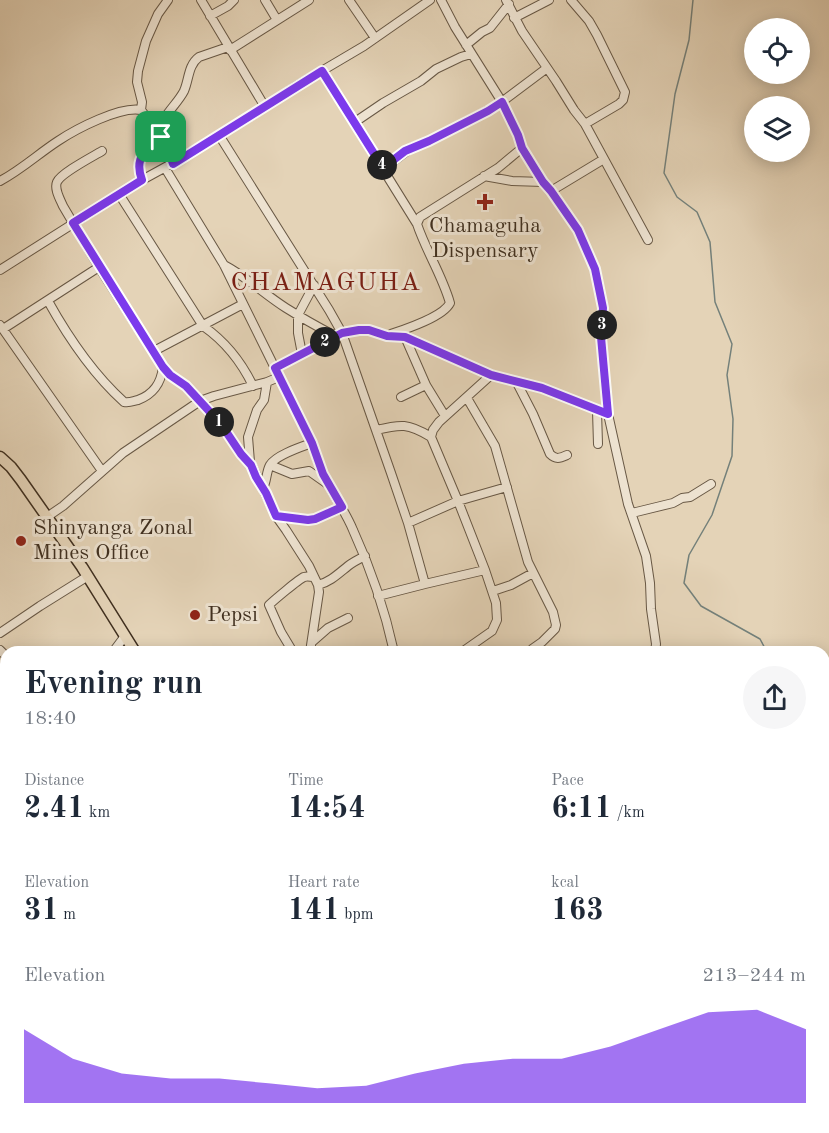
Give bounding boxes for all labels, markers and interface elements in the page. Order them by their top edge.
map controls [744,18,810,162]
button: locate [744,18,810,84]
button: layers [744,96,810,162]
pin [135,111,186,162]
icon: arrive [144,120,177,153]
pin: 4 [367,150,397,180]
text: 4 [377,157,387,173]
marker: Chamaguha Dispensary [476,193,494,211]
place label: Chamaguha Dispensary [429,215,541,262]
district label: CHAMAGUHA [230,270,422,296]
pin: 3 [587,310,617,340]
text: 3 [597,317,607,333]
pin: 2 [310,327,340,357]
text: 2 [320,334,330,350]
pin: 1 [204,407,234,437]
text: 1 [214,414,224,430]
place label: Shinyanga Zonal Mines Office [33,517,193,564]
marker: Shinyanga Zonal Mines Office [14,534,28,548]
place label: Pepsi [207,604,258,626]
marker: Pepsi [188,608,202,622]
button: share [743,666,806,729]
text: Evening run [24,668,203,701]
text: 18:40 [24,709,76,729]
text: Distance [24,773,84,789]
text: Time [288,773,323,789]
text: Pace [551,773,584,789]
text: 2.41 [24,794,85,824]
text: 14:54 [288,794,366,824]
text: 6:11 [551,794,612,824]
text: km [85,805,110,821]
text: /km [612,805,645,821]
text: Elevation [24,875,89,891]
text: Heart rate [288,875,360,891]
text: kcal [551,875,579,891]
text: 31 [24,896,59,926]
text: 141 [288,896,340,926]
text: 163 [551,896,604,926]
text: m [59,907,76,923]
text: bpm [340,907,374,923]
text: Elevation [24,966,105,986]
text: 213–244 m [703,966,806,986]

